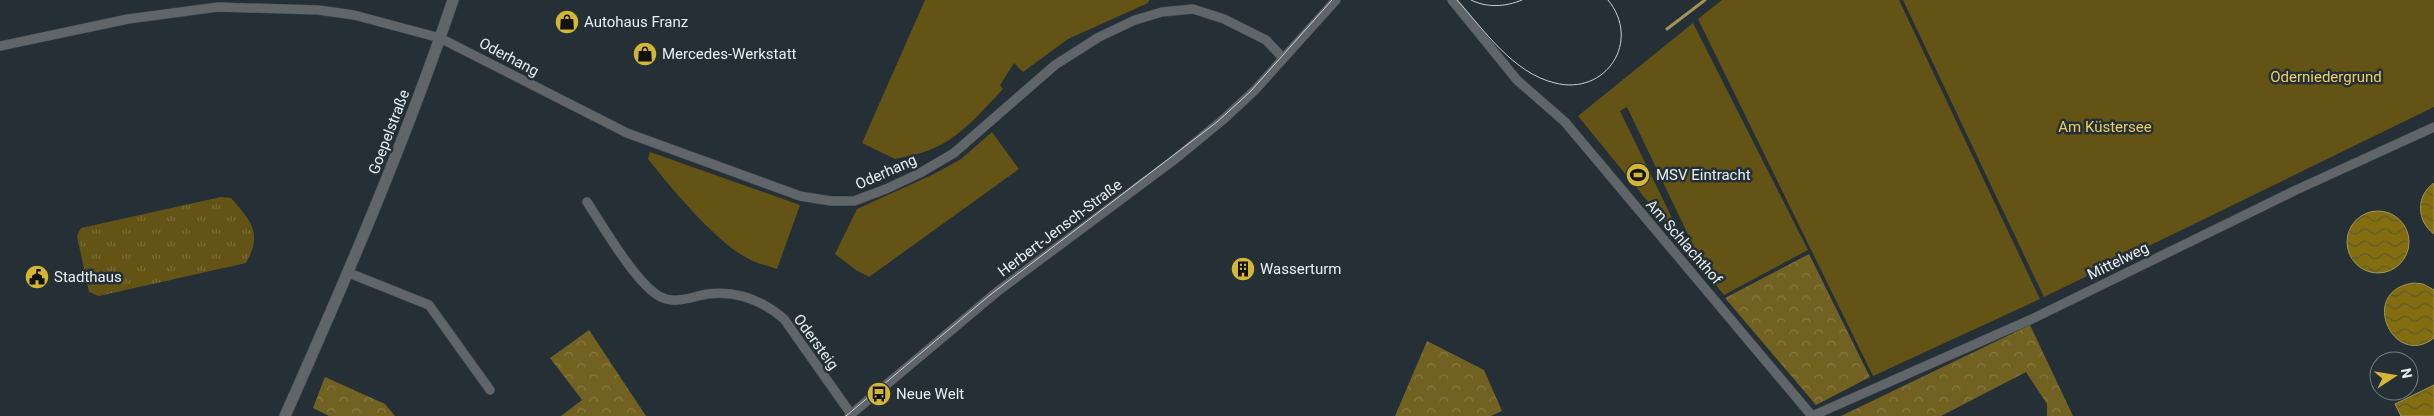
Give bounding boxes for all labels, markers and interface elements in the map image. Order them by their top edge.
shop icon: Autohaus Franz [554,9,580,35]
place label: Autohaus Franz [584,13,688,31]
street label: Oderhang [476,34,542,80]
shop icon: Mercedes-Werkstatt [632,41,658,67]
place label: Mercedes-Werkstatt [662,45,797,63]
park label: Oderniedergrund [2270,68,2382,86]
street label: Goepelstraße [365,87,413,177]
park label: Am Küstersee [2058,118,2152,136]
street label: Oderhang [853,151,919,193]
sports icon: MSV Eintracht [1625,162,1651,188]
place label: MSV Eintracht [1656,166,1751,184]
street label: Herbert-Jensch-Straße [994,175,1126,281]
street label: Am Schlachthof [1642,196,1726,289]
street label: Mittelweg [2084,238,2152,284]
building icon: Wasserturm [1230,256,1256,282]
place label: Wasserturm [1260,260,1342,278]
public building icon: Stadthaus [24,264,50,290]
place label: Stadthaus [54,268,122,286]
street label: Odersteig [790,311,842,373]
north arrow [2369,351,2419,401]
text: N [2398,367,2416,380]
bus stop icon: Neue Welt [866,381,892,407]
place label: Neue Welt [896,385,964,403]

